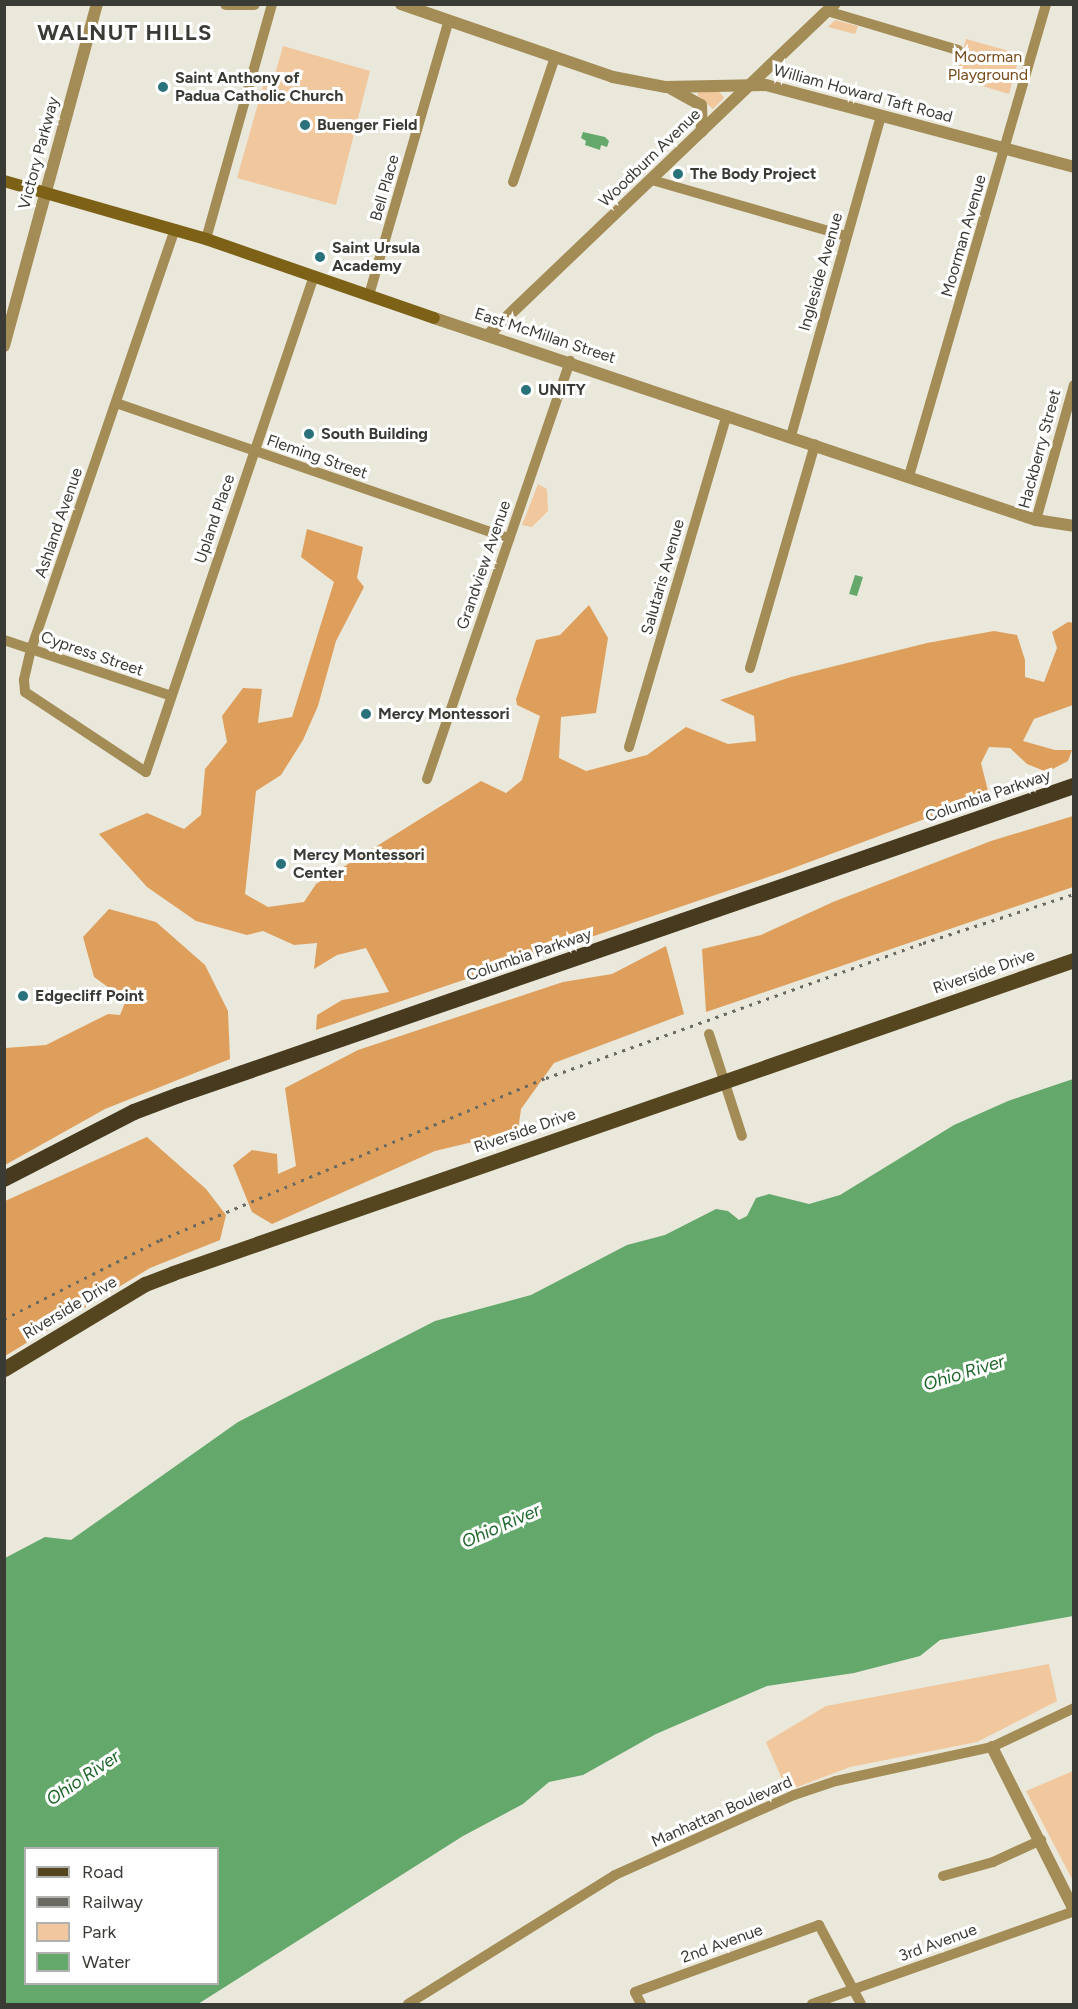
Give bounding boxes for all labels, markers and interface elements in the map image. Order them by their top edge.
district label: WALNUT HILLS [37,20,213,46]
park label: Moorman Playground [948,47,1028,85]
street label: William Howard Taft Road [771,61,955,127]
place label: Saint Anthony of Padua Catholic Church [175,68,343,106]
marker: Saint Anthony of Padua Catholic Church [156,80,170,94]
street label: Victory Parkway [15,95,63,211]
street label: Woodburn Avenue [595,105,705,211]
place label: Buenger Field [317,115,418,135]
marker: Buenger Field [298,118,312,132]
street label: Bell Place [366,153,404,223]
place label: The Body Project [690,164,816,184]
marker: The Body Project [671,167,685,181]
street label: Moorman Avenue [937,173,991,299]
street label: Ingleside Avenue [795,211,847,333]
place label: Saint Ursula Academy [332,238,420,276]
marker: Saint Ursula Academy [313,250,327,264]
street label: East McMillan Street [472,304,618,368]
place label: UNITY [538,380,586,400]
marker: UNITY [519,383,533,397]
street label: Hackberry Street [1015,387,1065,511]
place label: South Building [321,424,428,444]
marker: South Building [302,427,316,441]
street label: Fleming Street [264,431,370,483]
street label: Ashland Avenue [31,465,87,581]
street label: Upland Place [191,472,239,566]
street label: Grandview Avenue [453,498,515,632]
street label: Salutaris Avenue [637,517,689,637]
street label: Cypress Street [38,627,146,681]
place label: Mercy Montessori [378,704,510,724]
marker: Mercy Montessori [359,707,373,721]
street label: Columbia Parkway [923,766,1053,826]
place label: Mercy Montessori Center [293,845,425,883]
marker: Mercy Montessori Center [274,857,288,871]
street label: Columbia Parkway [464,925,594,985]
street label: Riverside Drive [931,946,1037,998]
place label: Edgecliff Point [35,986,144,1006]
marker: Edgecliff Point [16,989,30,1003]
street label: Riverside Drive [472,1105,578,1157]
street label: Riverside Drive [20,1272,120,1344]
water label: Ohio River [921,1350,1007,1396]
water label: Ohio River [458,1499,544,1553]
water label: Ohio River [42,1746,124,1810]
street label: Manhattan Boulevard [649,1772,795,1852]
legend [24,1847,219,1985]
text: Road [82,1861,123,1883]
text: Railway [82,1891,143,1913]
street label: 2nd Avenue [679,1920,765,1968]
street label: 3rd Avenue [896,1920,980,1966]
text: Park [82,1921,116,1943]
text: Water [82,1951,130,1973]

